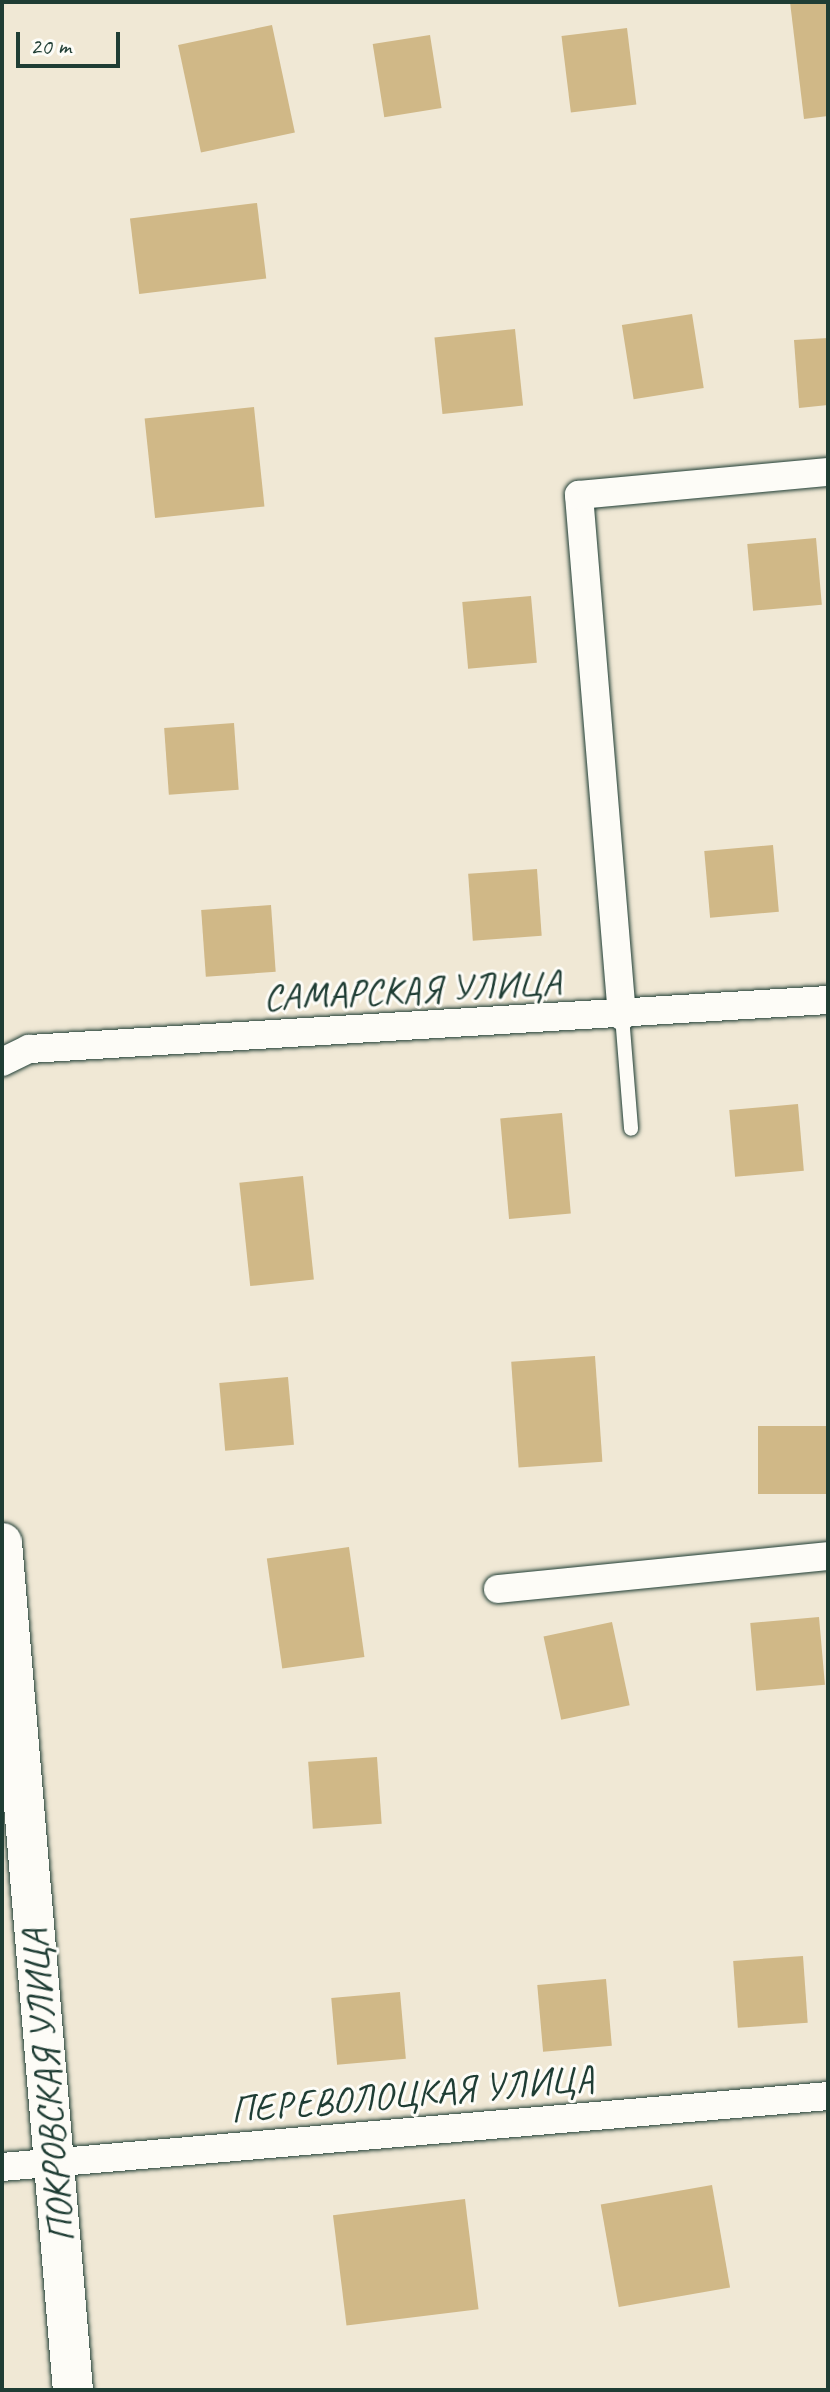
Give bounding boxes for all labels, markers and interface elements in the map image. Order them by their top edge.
scale bar [20,16,124,66]
text: 20 m [30,31,71,61]
street label: САМАРСКАЯ УЛИЦА [263,959,561,1021]
street label: ПОКРОВСКАЯ УЛИЦА [12,1928,84,2244]
street label: ПЕРЕВОЛОЦКАЯ УЛИЦА [229,2055,595,2133]

